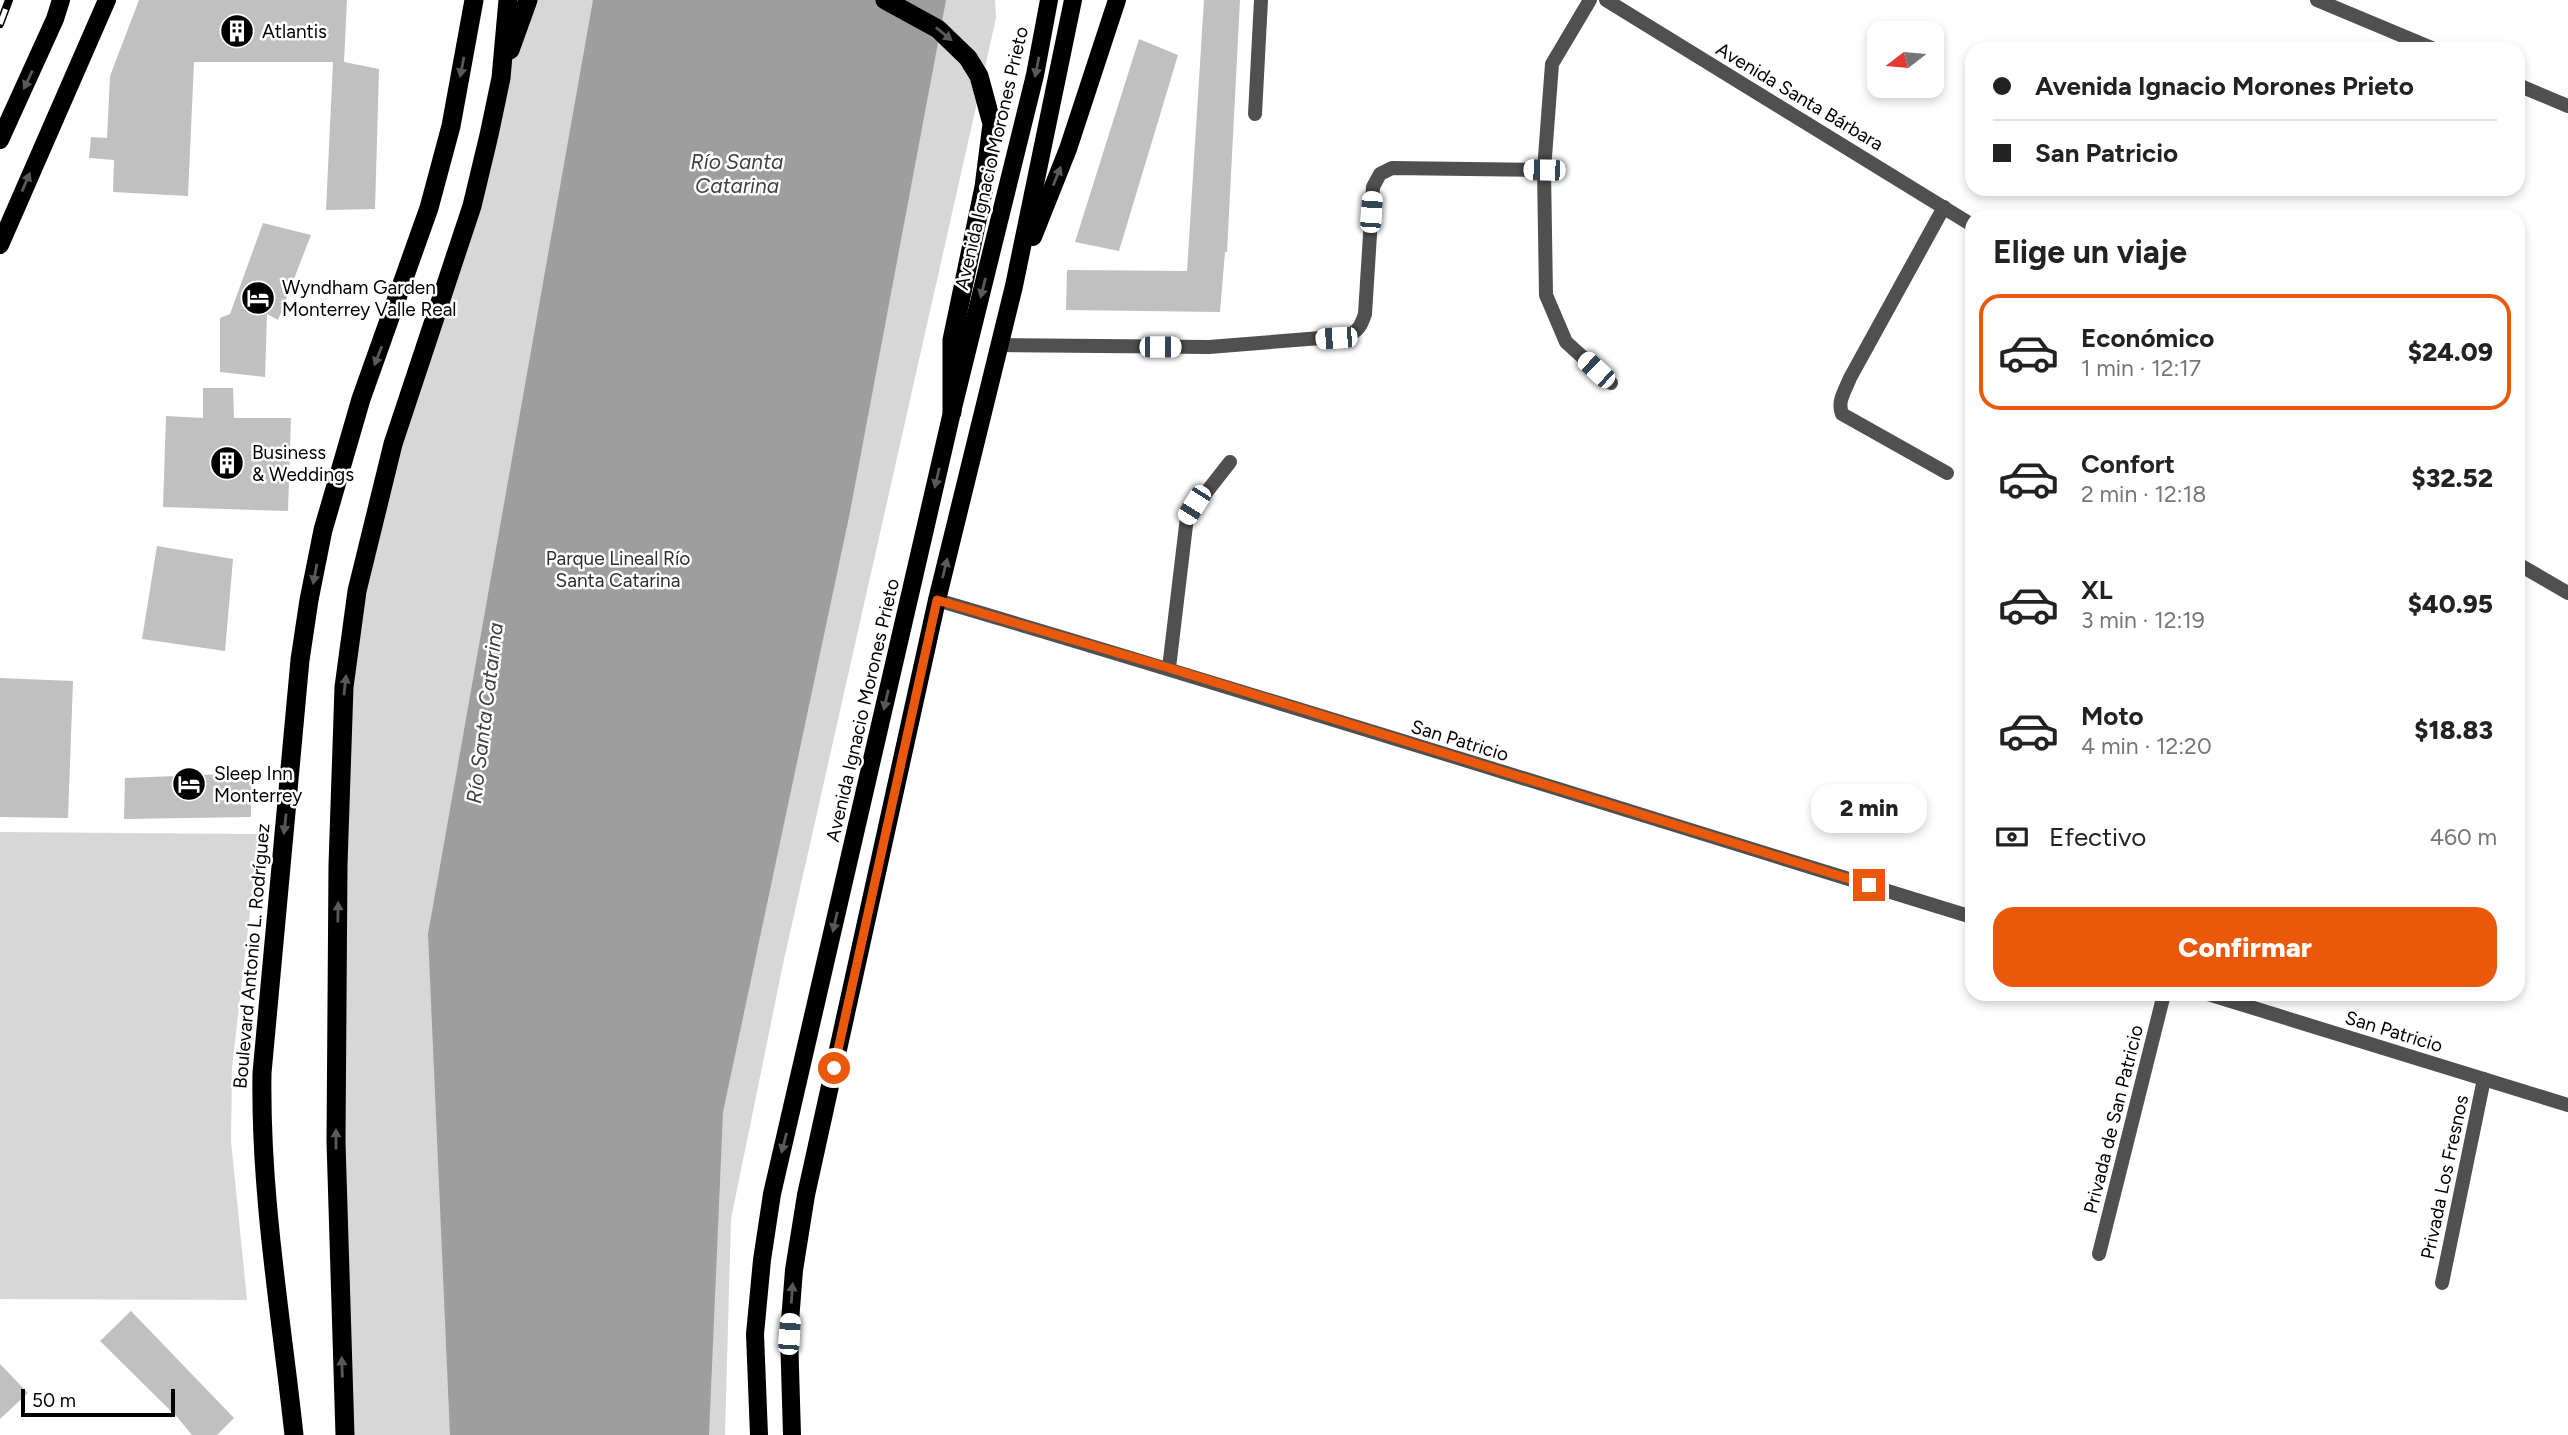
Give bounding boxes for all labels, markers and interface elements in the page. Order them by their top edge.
building icon: Atlantis [218,12,256,50]
place label: Atlantis [262,20,327,43]
north arrow [1867,21,1944,98]
map controls [1867,21,1944,98]
street label: Avenida Ignacio Morones Prieto [950,24,1033,292]
one-way arrow [935,26,952,41]
street label: Avenida Santa Bárbara [1712,37,1888,156]
one-way arrow [456,56,467,78]
one-way arrow [1031,56,1042,78]
one-way arrow [22,69,33,90]
text: Avenida Ignacio Morones Prieto [2035,70,2414,102]
text: San Patricio [2035,137,2178,169]
water label: Río Santa Catarina [691,149,783,198]
car [1523,159,1566,181]
one-way arrow [1051,166,1062,187]
one-way arrow [20,172,32,192]
car [1360,190,1383,234]
text: Elige un viaje [1993,233,2187,271]
place label: Wyndham Garden Monterrey Valle Real [282,276,457,321]
one-way arrow [977,277,988,299]
hotel icon: Wyndham Garden Monterrey Valle Real [239,279,277,317]
icon: car [1997,321,2060,384]
text: Económico [2081,322,2214,354]
car [1315,326,1358,350]
text: $24.09 [2408,336,2493,368]
car [1140,337,1182,358]
one-way arrow [372,345,383,366]
car [1574,348,1619,392]
text: 1 min · 12:17 [2081,354,2201,382]
place label: Business & Weddings [252,441,354,486]
building icon: Business & Weddings [208,444,246,482]
icon: car [1997,447,2060,510]
text: Confort [2081,448,2175,480]
text: $32.52 [2411,462,2493,494]
one-way arrow [931,467,942,489]
text: 2 min · 12:18 [2081,480,2206,508]
car [1174,482,1215,528]
park label: Parque Lineal Río Santa Catarina [546,547,690,592]
one-way arrow [940,557,951,579]
one-way arrow [309,563,320,585]
icon: car [1997,573,2060,636]
text: XL [2081,574,2113,606]
street label: Avenida Ignacio Morones Prieto [821,576,904,844]
text: $40.95 [2408,588,2493,620]
text: 3 min · 12:19 [2081,606,2205,634]
water label: Río Santa Catarina [461,621,508,805]
one-way arrow [340,673,351,695]
one-way arrow [880,689,891,711]
icon: car [1997,699,2060,762]
text: Moto [2081,700,2144,732]
text: $18.83 [2414,714,2493,746]
street label: San Patricio [1408,715,1511,766]
text: 4 min · 12:20 [2081,732,2212,760]
place label: Sleep Inn Monterrey [214,762,302,807]
hotel icon: Sleep Inn Monterrey [170,765,208,803]
callout: 2 min [1811,784,1927,832]
text: 2 min [1840,794,1898,822]
one-way arrow [279,813,290,835]
icon: cash [1993,818,2031,856]
text: Efectivo [2049,821,2146,853]
street label: Boulevard Antonio L. Rodríguez [228,822,275,1090]
text: 460 m [2430,823,2497,851]
route end [1853,869,1885,901]
one-way arrow [332,901,344,923]
button: Confirmar [1993,907,2497,987]
one-way arrow [829,911,840,933]
street label: San Patricio [2342,1006,2445,1057]
street label: Privada de San Patricio [2079,1022,2148,1216]
route start [818,1052,850,1084]
street label: Privada Los Fresnos [2416,1093,2473,1261]
one-way arrow [330,1128,342,1150]
one-way arrow [778,1133,789,1155]
one-way arrow [787,1282,798,1304]
car [778,1312,801,1356]
one-way arrow [337,1356,348,1378]
scale bar [21,1386,175,1418]
text: 50 m [32,1389,76,1412]

